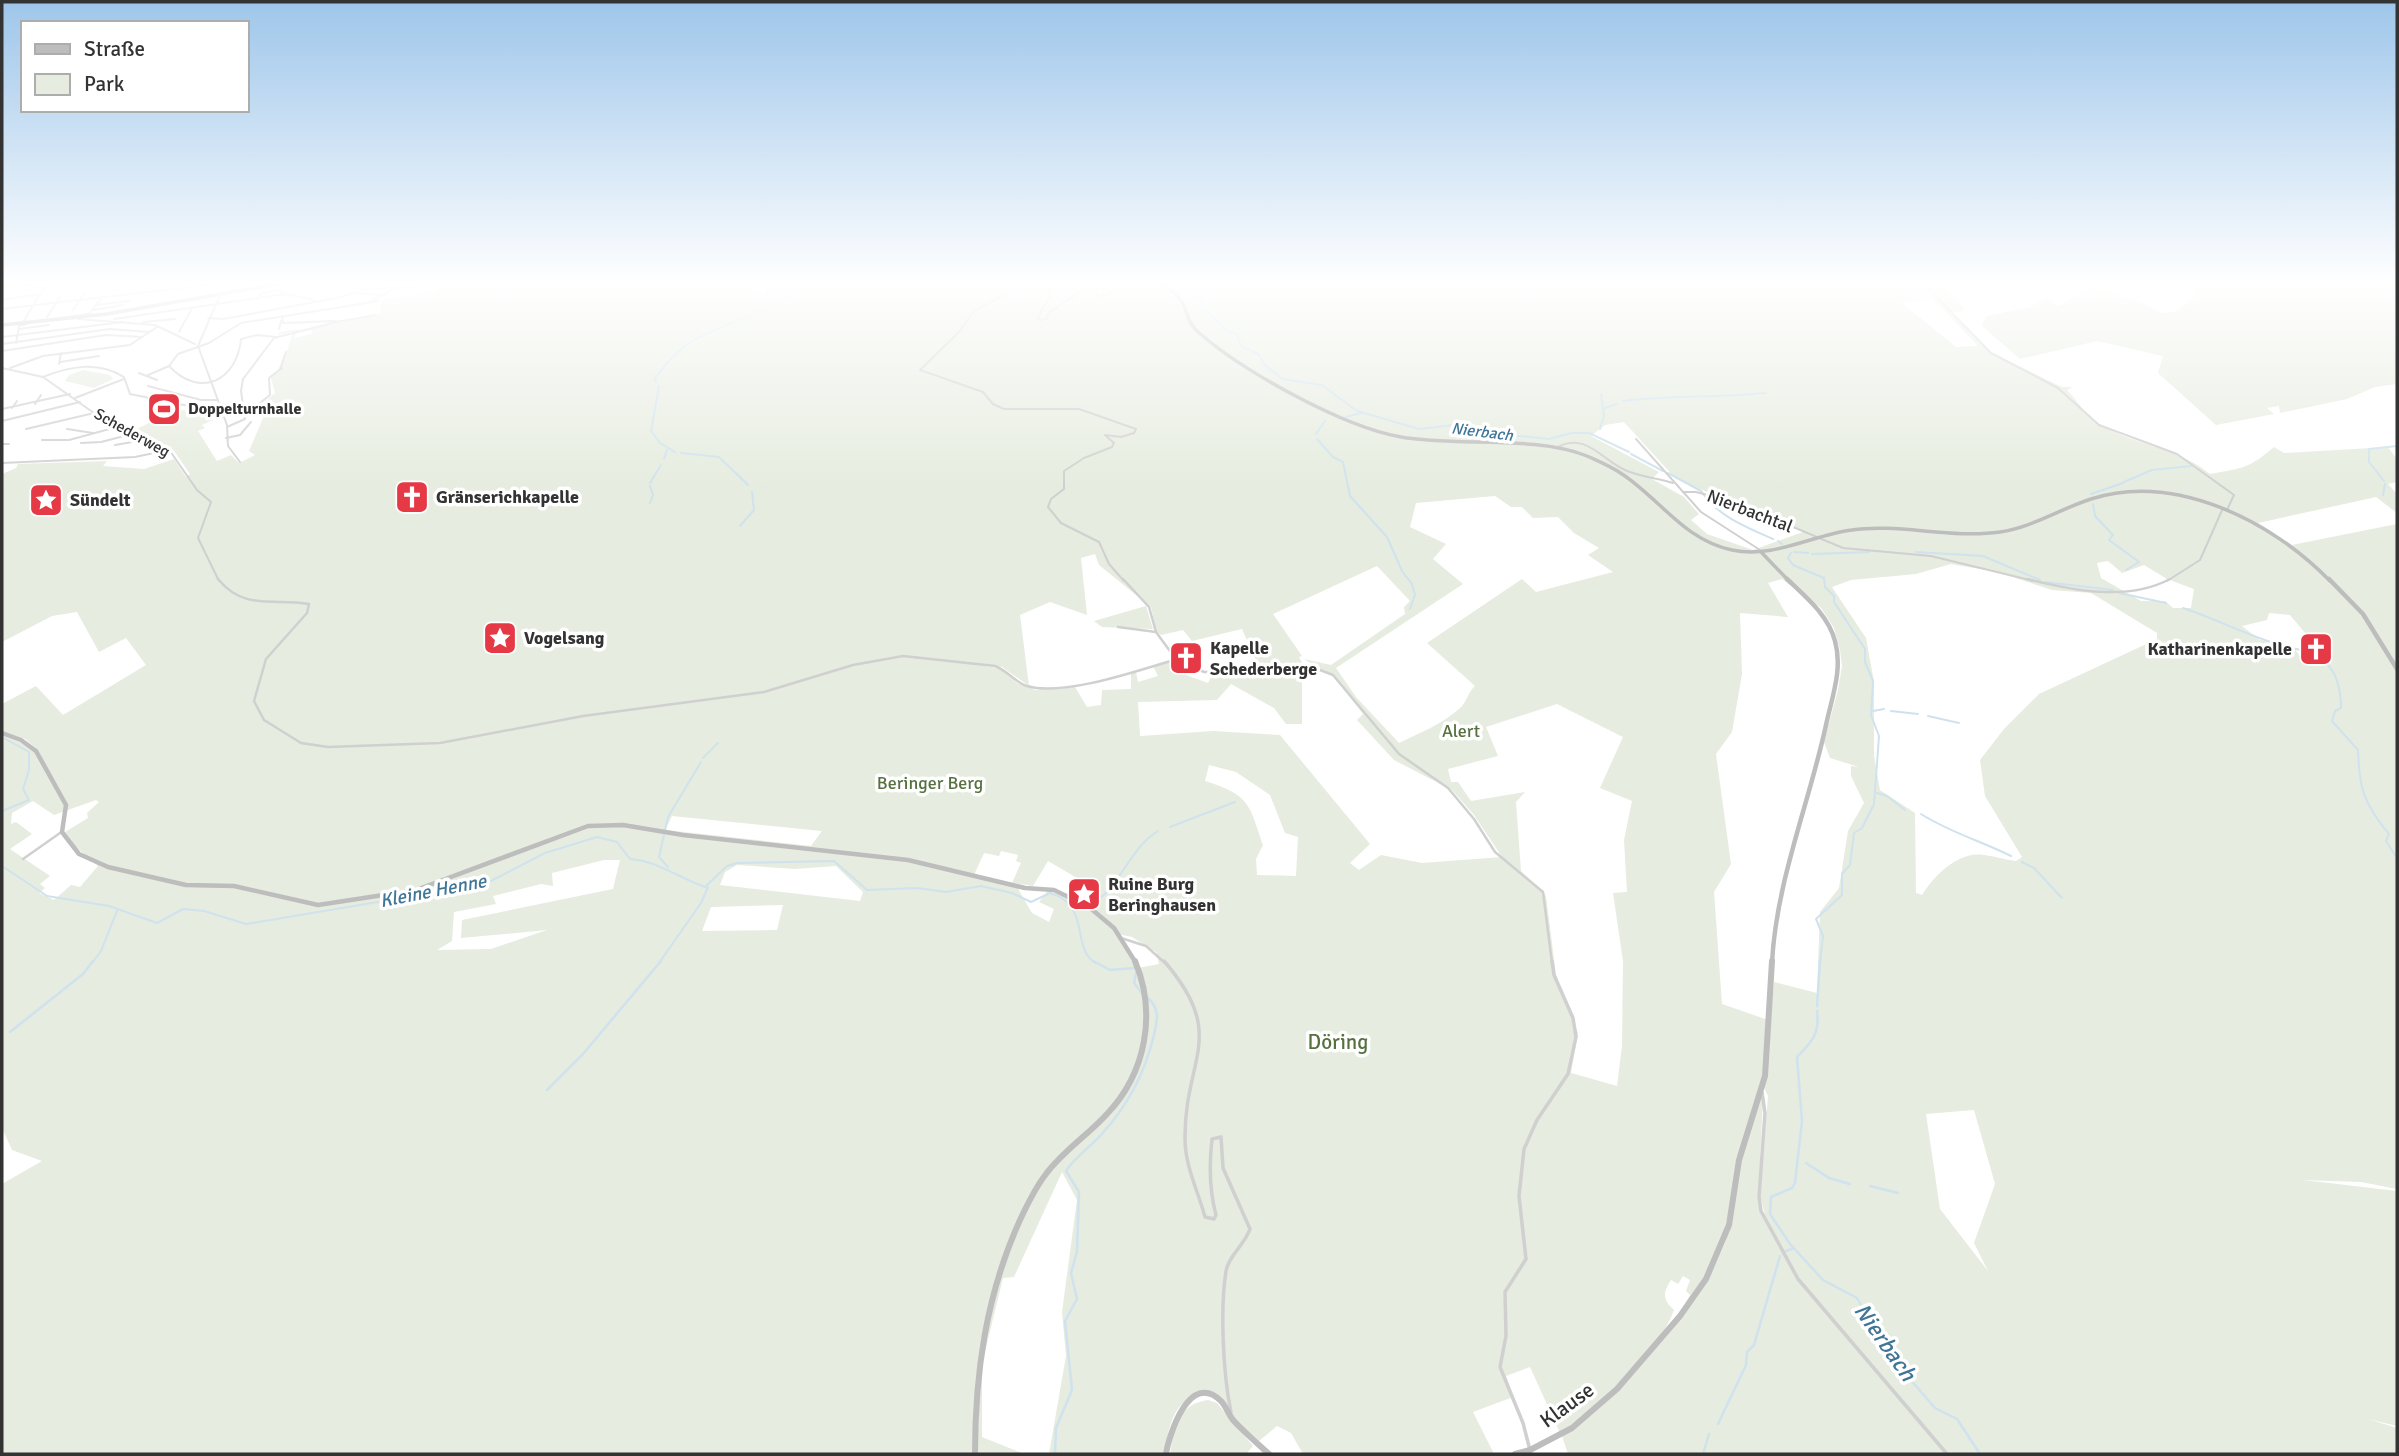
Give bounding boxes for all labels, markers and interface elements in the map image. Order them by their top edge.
legend [21,21,248,112]
text: Straße [84,36,145,62]
text: Park [84,71,125,97]
sports icon: Doppelturnhalle [145,390,183,428]
place label: Doppelturnhalle [188,399,301,419]
street label: Schederweg [91,404,173,462]
water label: Nierbach [1450,418,1515,446]
church icon: Gränserichkapelle [393,478,431,516]
place icon: Sündelt [27,481,65,519]
street label: Nierbachtal [1704,485,1796,537]
place label: Gränserichkapelle [436,486,579,508]
place label: Sündelt [70,489,131,511]
place icon: Vogelsang [481,619,519,657]
place label: Vogelsang [524,627,605,649]
church icon: Katharinenkapelle [2297,630,2335,668]
place label: Kapelle Schederberge [1210,637,1317,680]
place label: Katharinenkapelle [2147,638,2292,660]
church icon: Kapelle Schederberge [1167,639,1205,677]
park label: Alert [1442,720,1480,742]
park label: Beringer Berg [877,772,983,794]
water label: Kleine Henne [378,869,490,913]
place label: Ruine Burg Beringhausen [1108,873,1216,916]
place icon: Ruine Burg Beringhausen [1065,875,1103,913]
park label: Döring [1308,1029,1368,1055]
water label: Nierbach [1848,1297,1923,1388]
street label: Klause [1535,1377,1599,1433]

